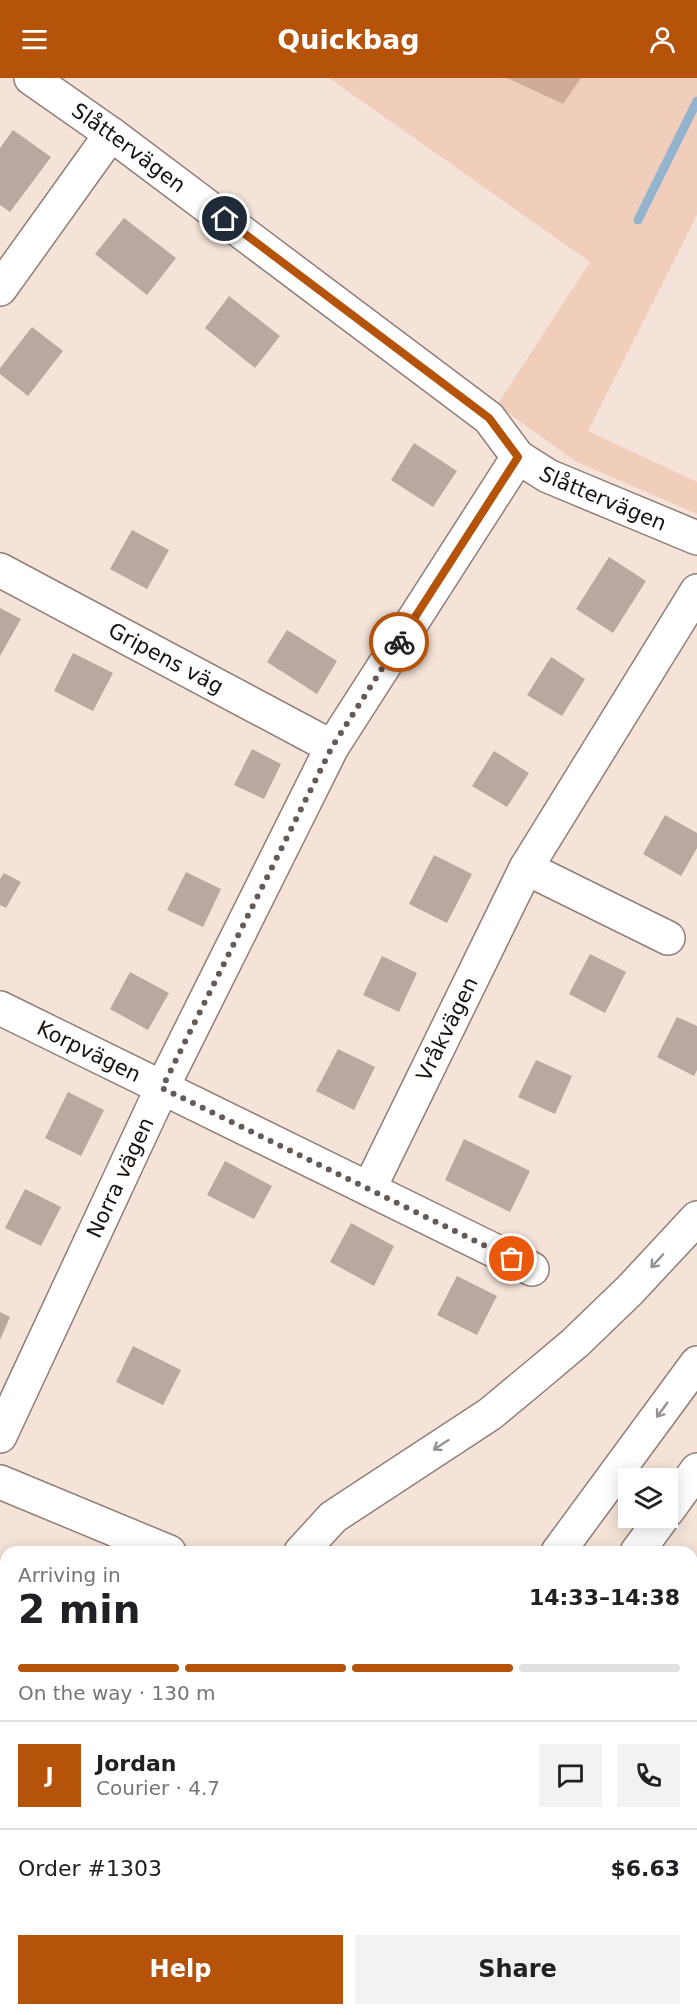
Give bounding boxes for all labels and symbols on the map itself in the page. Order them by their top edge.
street label: Slåttervägen [67,98,190,198]
pin [199,193,250,244]
street label: Slåttervägen [535,462,670,536]
courier [369,612,429,672]
street label: Gripens väg [104,618,227,699]
street label: Vråkvägen [412,973,483,1085]
street label: Korpvägen [33,1016,145,1087]
street label: Norra vägen [82,1114,159,1242]
pin [486,1233,537,1284]
one-way arrow [650,1253,664,1268]
one-way arrow [656,1402,669,1418]
one-way arrow [433,1440,450,1452]

